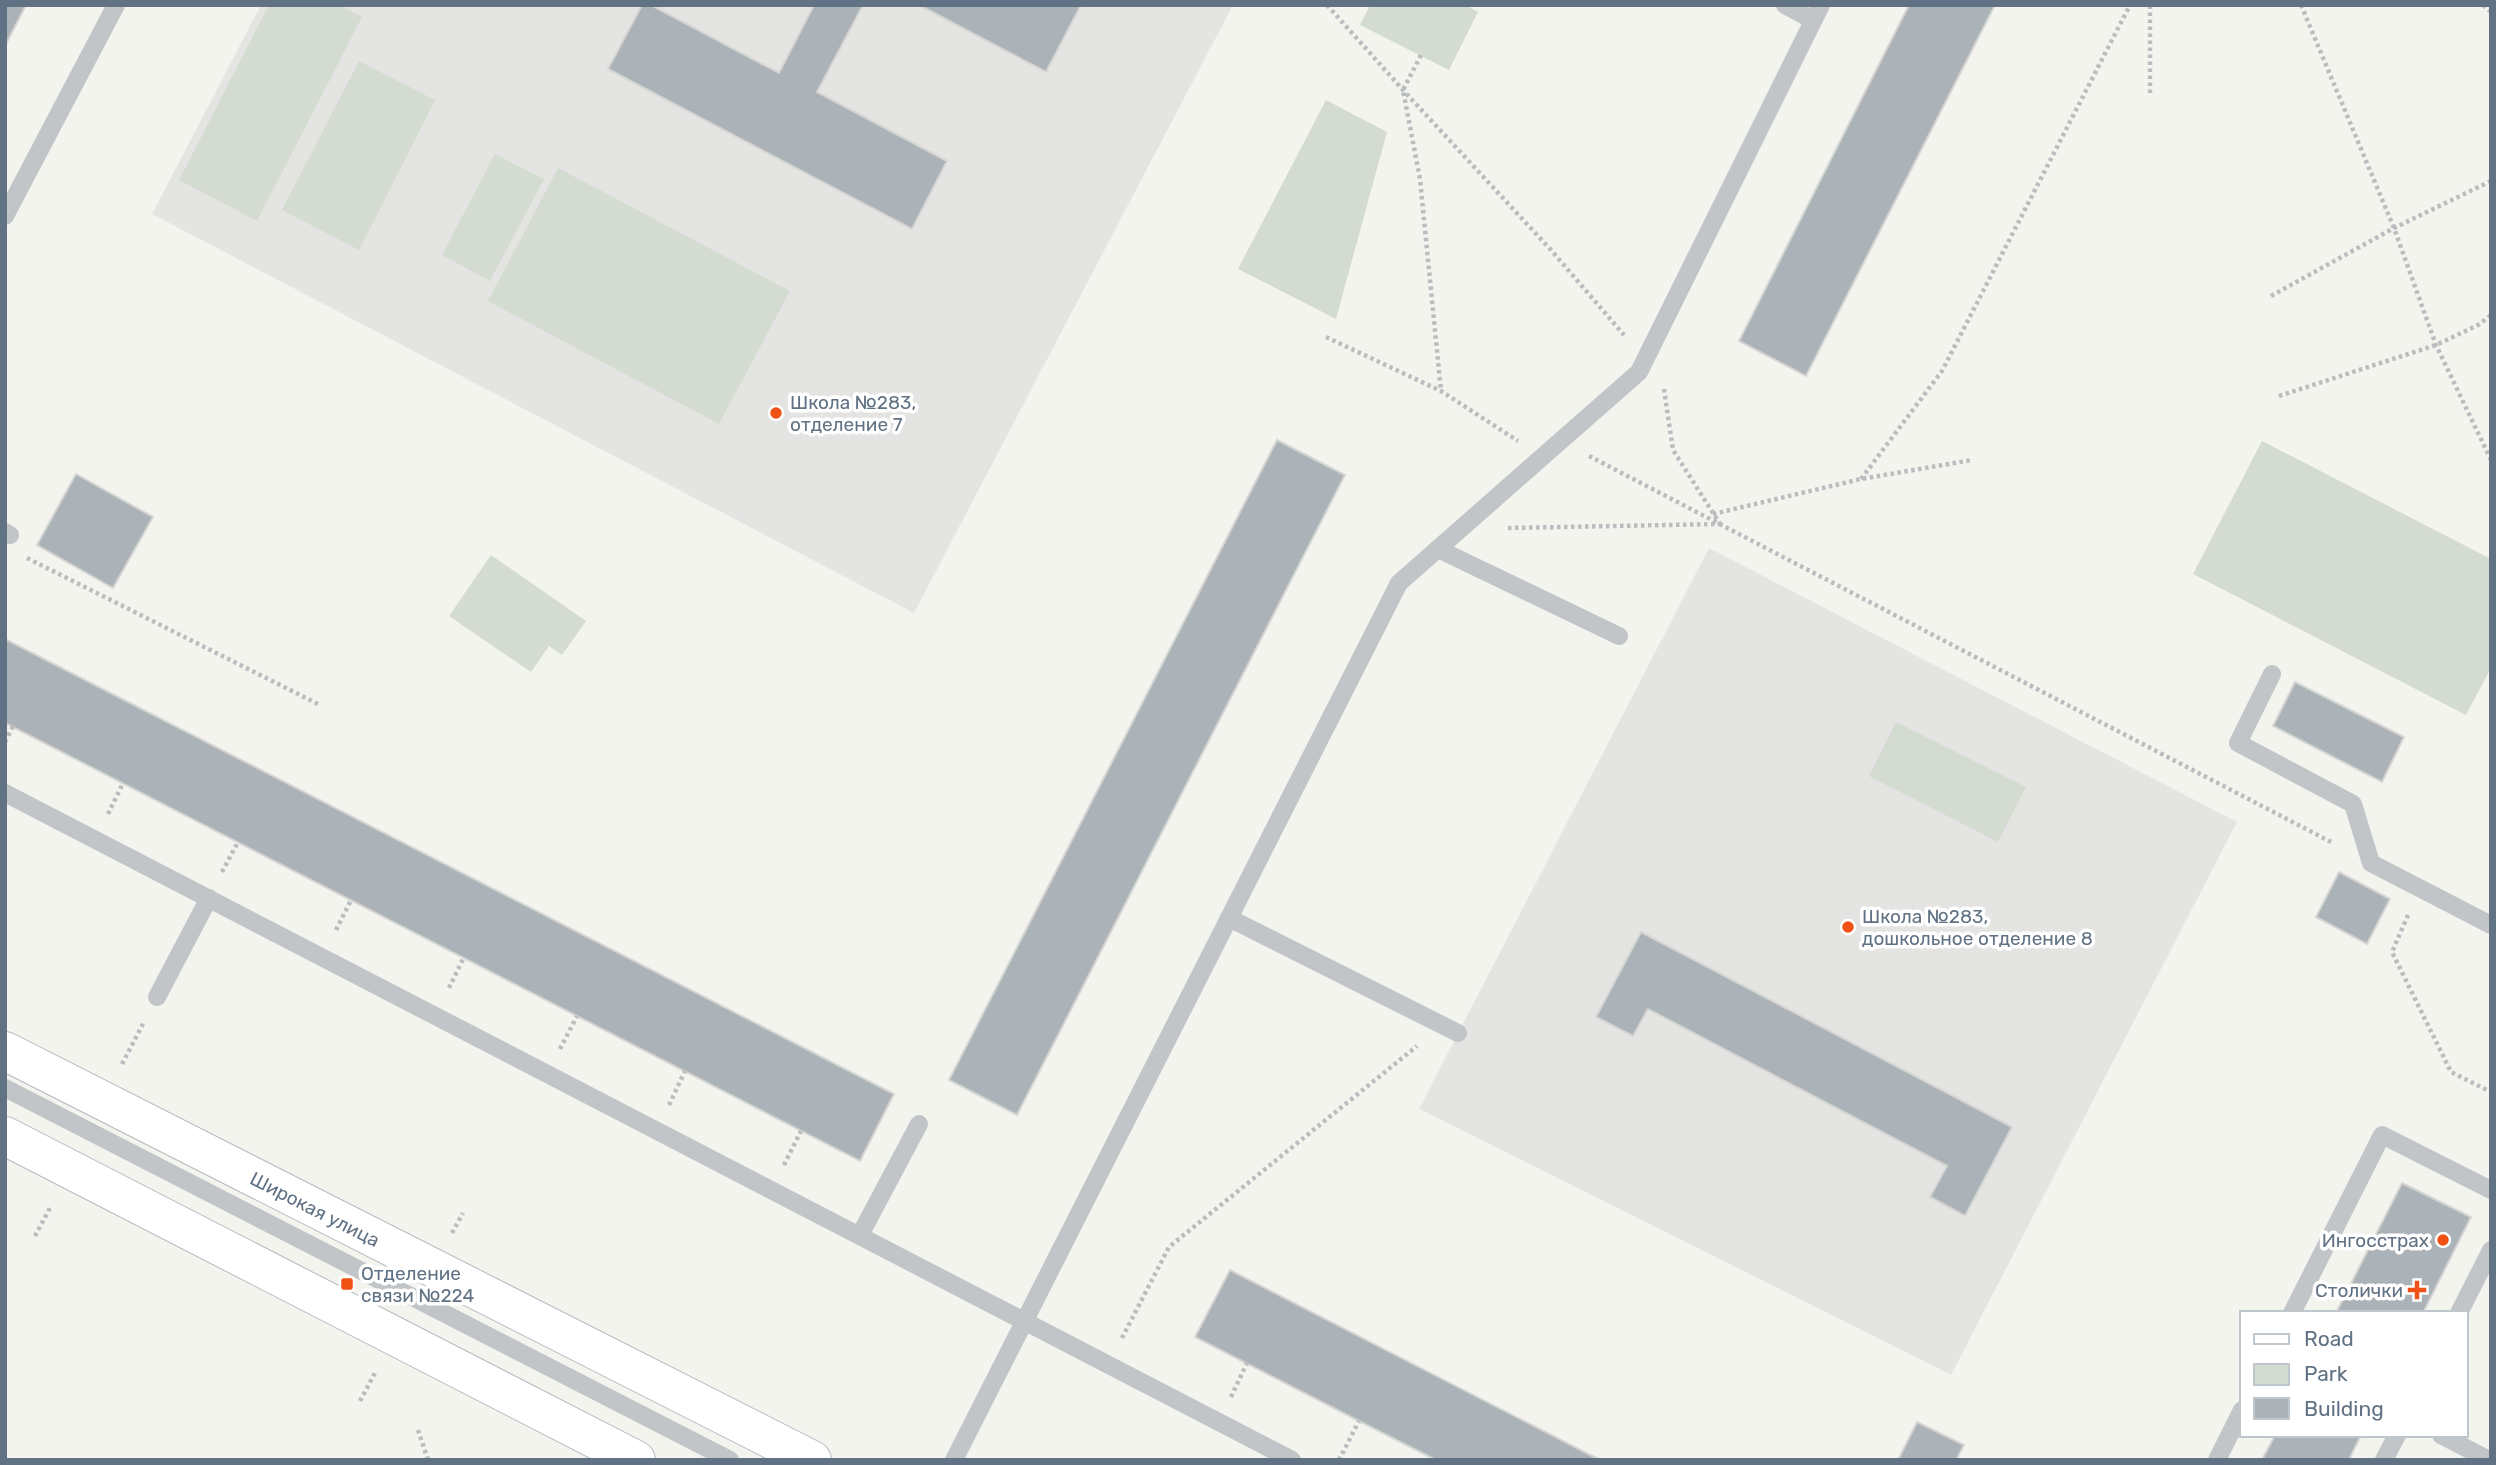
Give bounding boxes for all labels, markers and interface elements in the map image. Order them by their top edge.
place label: Школа №283, отделение 7 [790,391,916,436]
marker: Школа №283, отделение 7 [768,405,784,421]
place label: Школа №283, дошкольное отделение 8 [1862,905,2093,950]
marker: Школа №283, дошкольное отделение 8 [1840,919,1856,935]
street label: Широкая улица [246,1167,383,1252]
place label: Ингосстрах [2322,1229,2429,1252]
marker: Ингосстрах [2435,1232,2451,1248]
place label: Отделение связи №224 [361,1262,475,1307]
marker: Отделение связи №224 [339,1276,355,1292]
place label: Столички [2315,1279,2403,1302]
marker: Столички [2409,1282,2425,1298]
legend [2240,1311,2468,1437]
text: Road [2304,1326,2354,1351]
text: Park [2304,1361,2348,1386]
text: Building [2304,1396,2384,1421]

